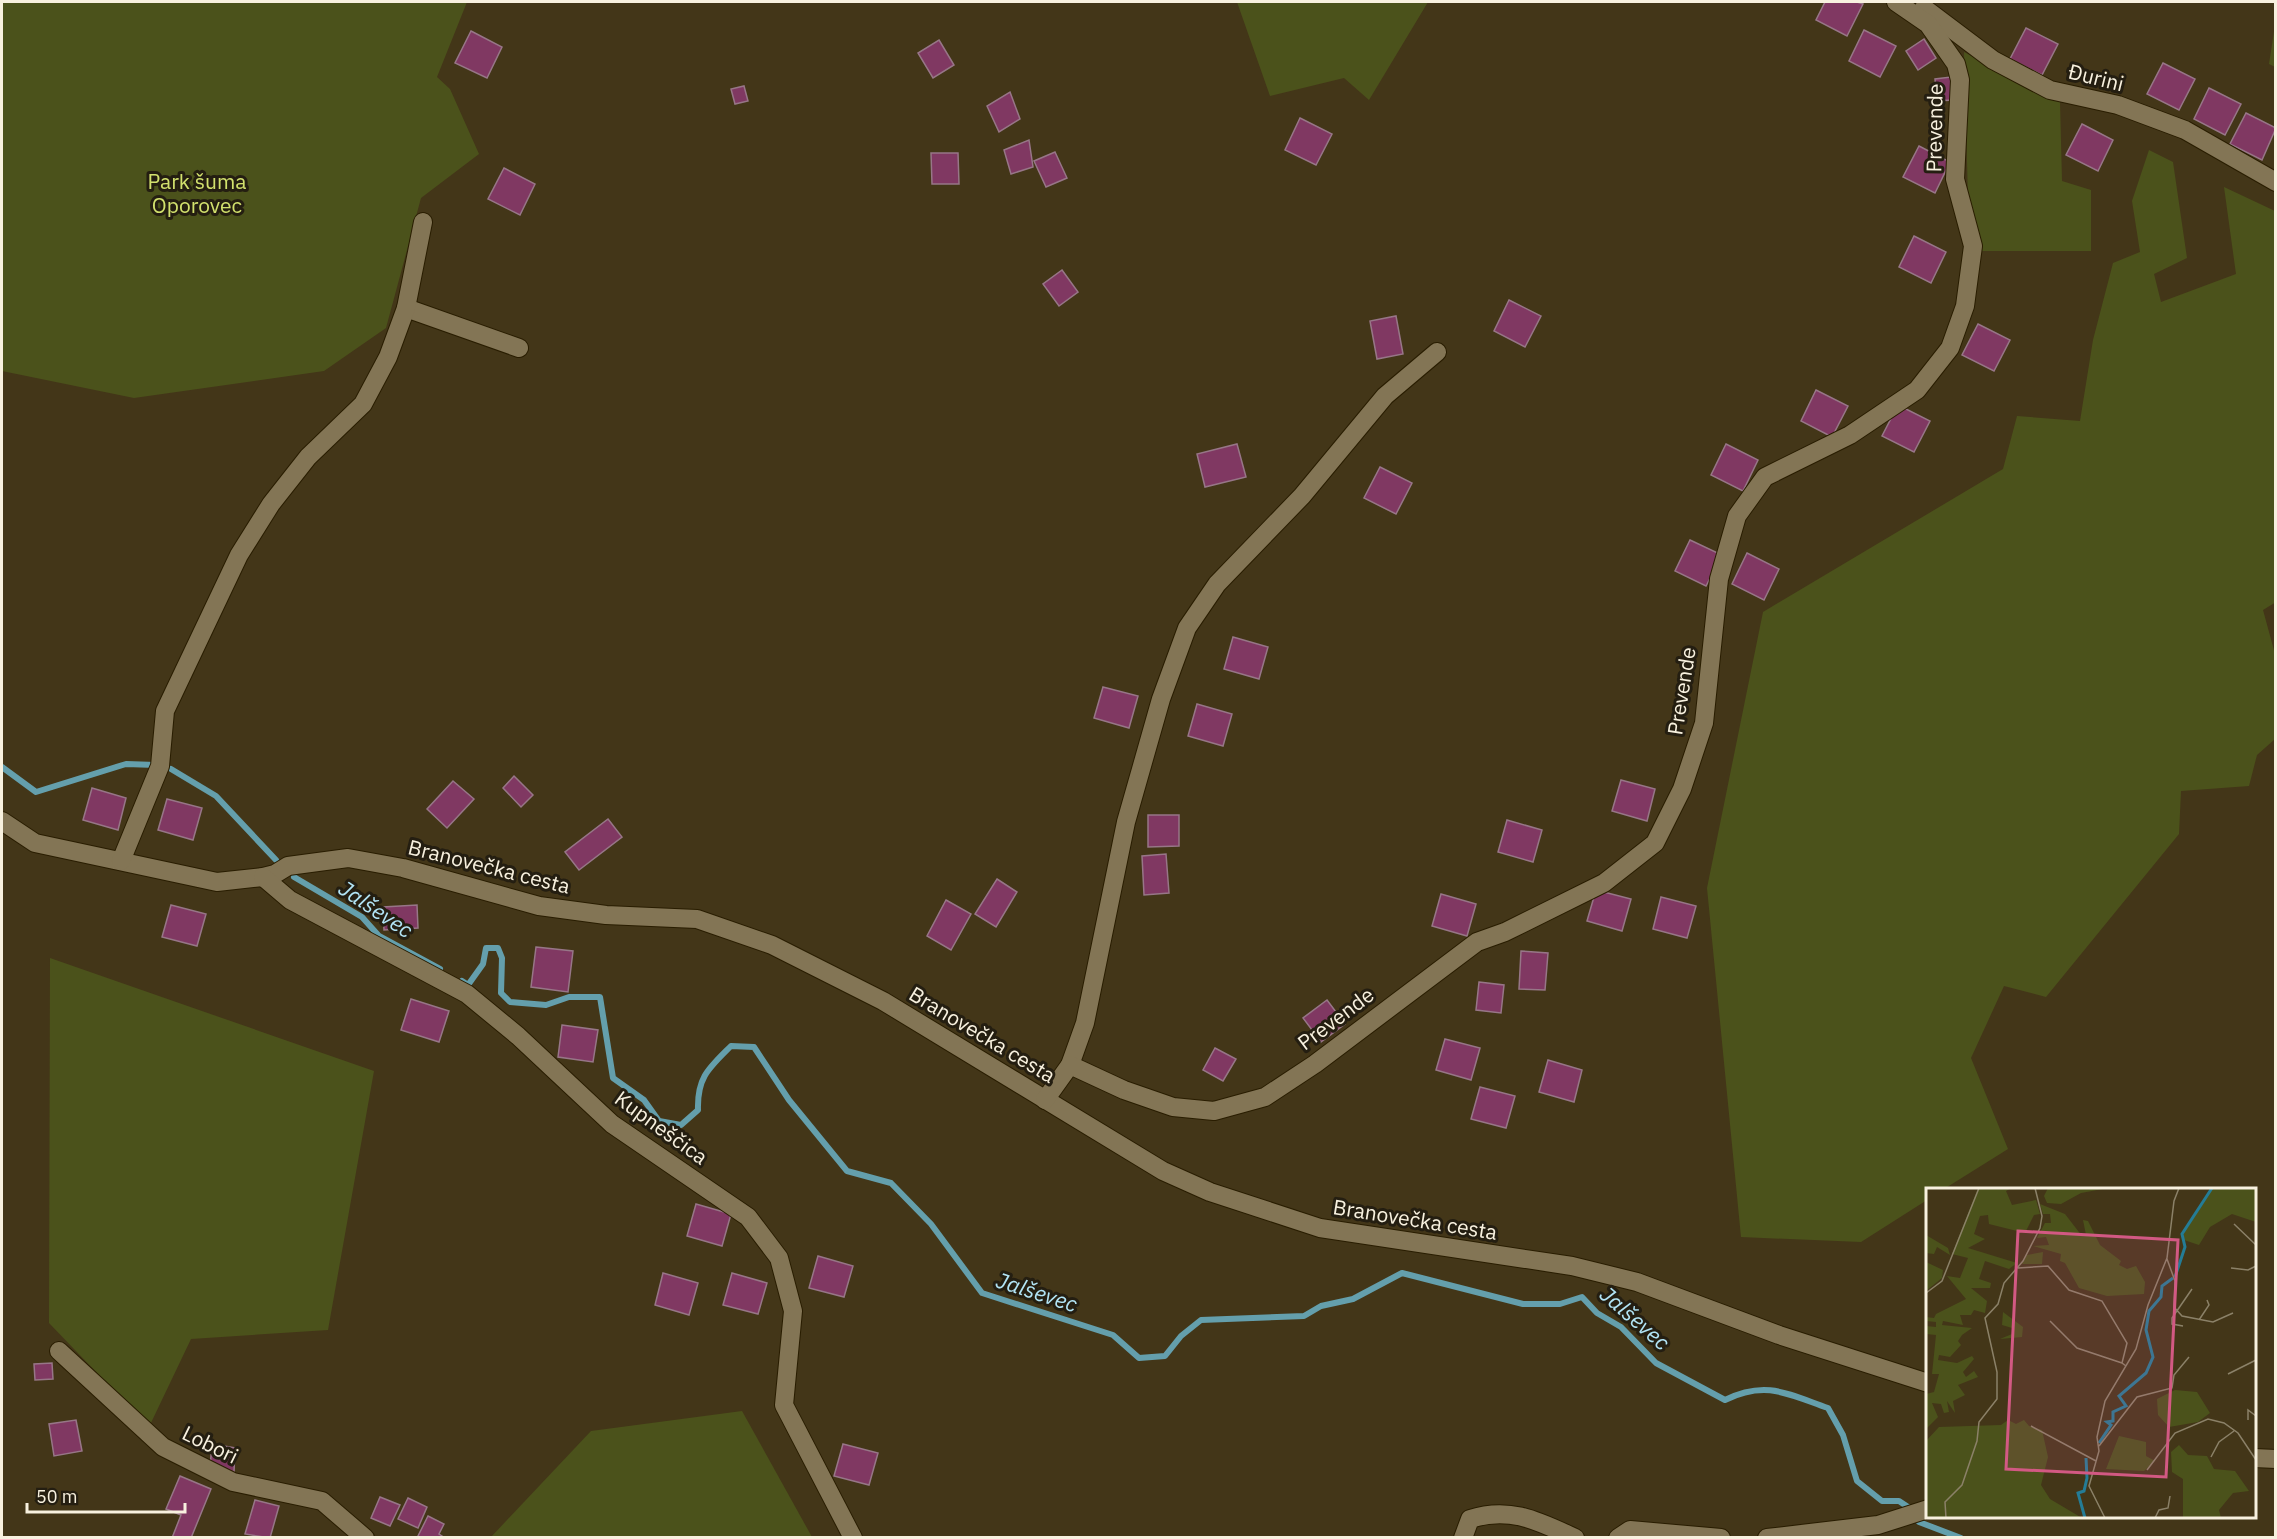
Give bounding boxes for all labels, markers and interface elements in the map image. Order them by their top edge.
street label: Đurini [2066,57,2127,97]
street label: Prevende [1919,83,1949,173]
park label: Park šuma Oporovec [147,167,247,219]
street label: Prevende [1660,645,1702,737]
street label: Branovečka cesta [405,832,573,900]
water label: Jalševec [334,873,419,944]
street label: Branovečka cesta [904,979,1061,1089]
street label: Prevende [1292,980,1379,1056]
street label: Kupneščica [609,1084,714,1170]
inset map [1926,1188,2256,1518]
street label: Branovečka cesta [1331,1192,1499,1246]
water label: Jalševec [993,1265,1082,1318]
water label: Jalševec [1594,1279,1677,1356]
street label: Lobori [178,1419,243,1470]
scale bar [27,1476,184,1514]
text: 50 m [36,1485,78,1508]

